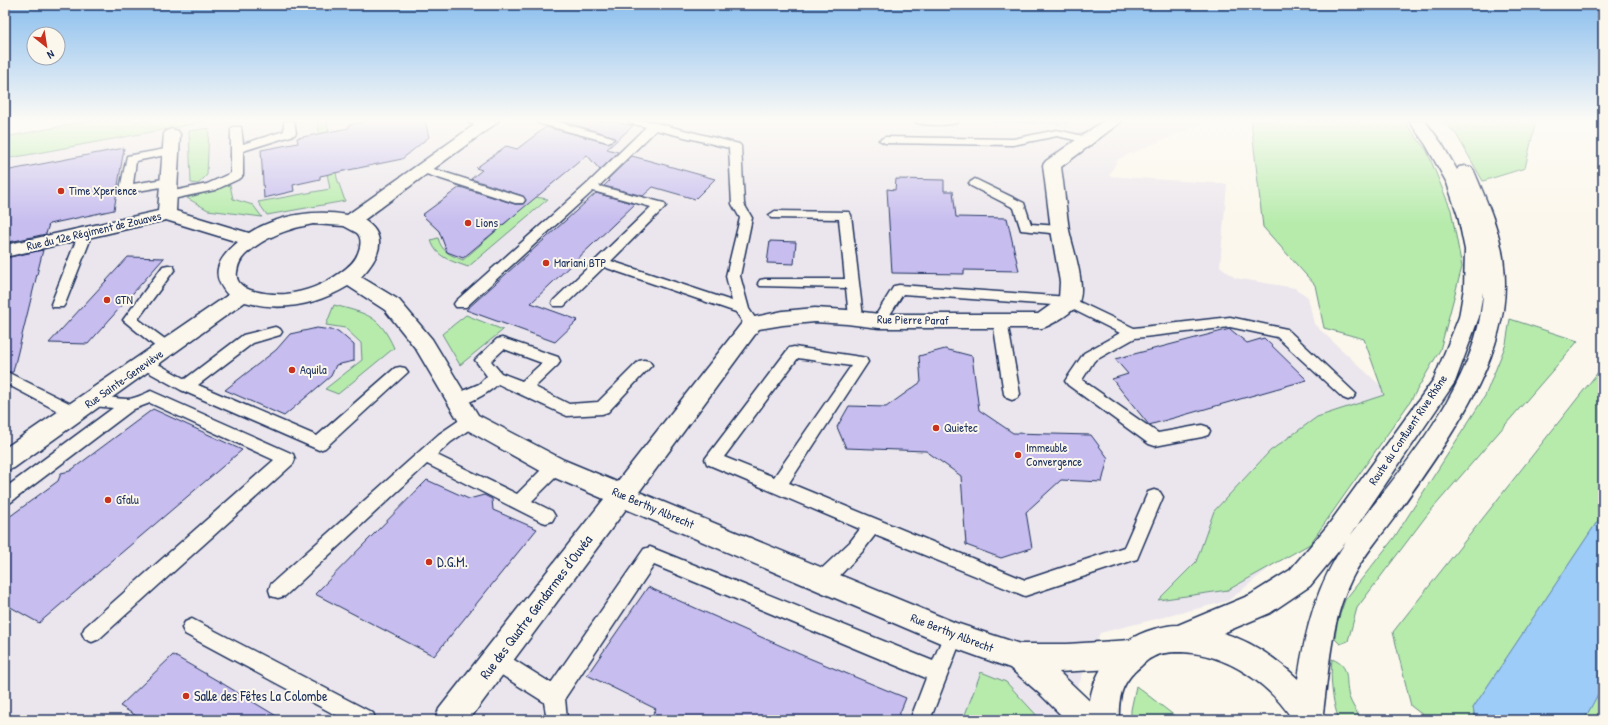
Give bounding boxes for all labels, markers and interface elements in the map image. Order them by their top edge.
north arrow [26,26,66,66]
text: N [45,47,57,62]
place label: Time Xperience [69,182,137,199]
marker: Time Xperience [56,186,66,196]
street label: Rue du 12e Régiment de Zouaves [25,207,163,254]
place label: Lions [476,214,498,231]
marker: Lions [463,218,473,228]
place label: Mariani BTP [554,254,606,271]
marker: Mariani BTP [541,258,551,268]
place label: GTN [115,291,133,308]
marker: GTN [102,295,112,305]
street label: Rue Pierre Paraf [877,310,950,329]
street label: Rue Sainte-Geneviève [81,345,167,412]
place label: Aquila [300,361,327,378]
marker: Aquila [287,365,297,375]
street label: Route du Confluent Rive Rhône [1364,371,1451,488]
place label: Quietec [944,419,978,436]
marker: Quietec [931,423,941,433]
place label: Immeuble Convergence [1026,439,1082,470]
marker: Immeuble Convergence [1013,450,1023,460]
street label: Rue Berthy Albrecht [610,483,698,533]
place label: Gfalu [116,491,139,508]
marker: Gfalu [103,495,113,505]
street label: Rue des Quatre Gendarmes d'Ouvéa [475,530,596,683]
place label: D.G.M. [437,552,468,571]
marker: D.G.M. [424,557,434,567]
street label: Rue Berthy Albrecht [908,609,997,656]
place label: Salle des Fêtes La Colombe [194,686,328,705]
marker: Salle des Fêtes La Colombe [181,691,191,701]

